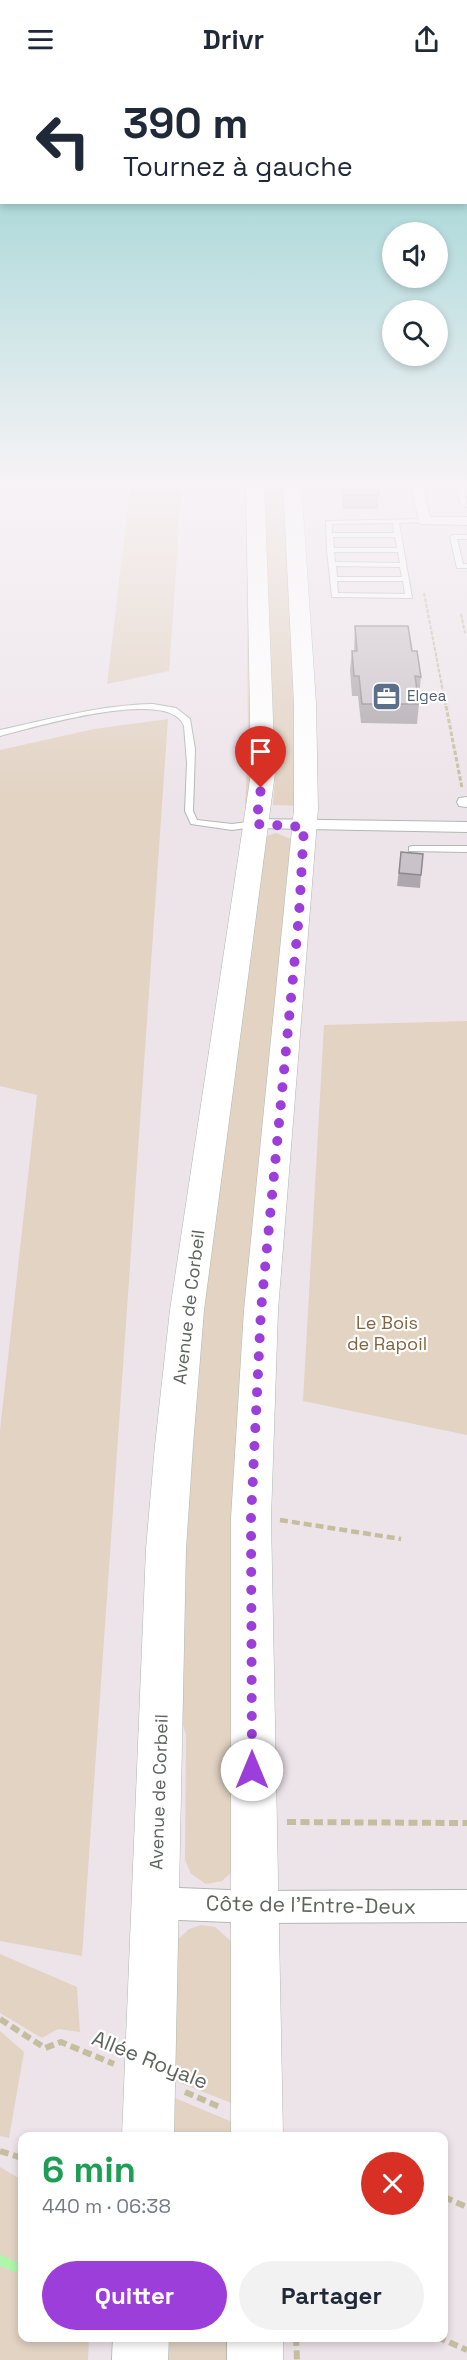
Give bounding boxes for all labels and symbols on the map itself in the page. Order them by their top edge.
office icon: Elgea [370,680,402,712]
place label: Elgea [407,686,447,705]
pin [235,726,286,788]
street label: Avenue de Corbeil [168,1228,209,1386]
park label: Le Bois de Rapoil [347,1311,427,1355]
street label: Avenue de Corbeil [144,1714,173,1870]
position arrow [220,1738,284,1802]
street label: Côte de l'Entre-Deux [206,1889,416,1920]
street label: Allée Royale [88,2024,212,2095]

